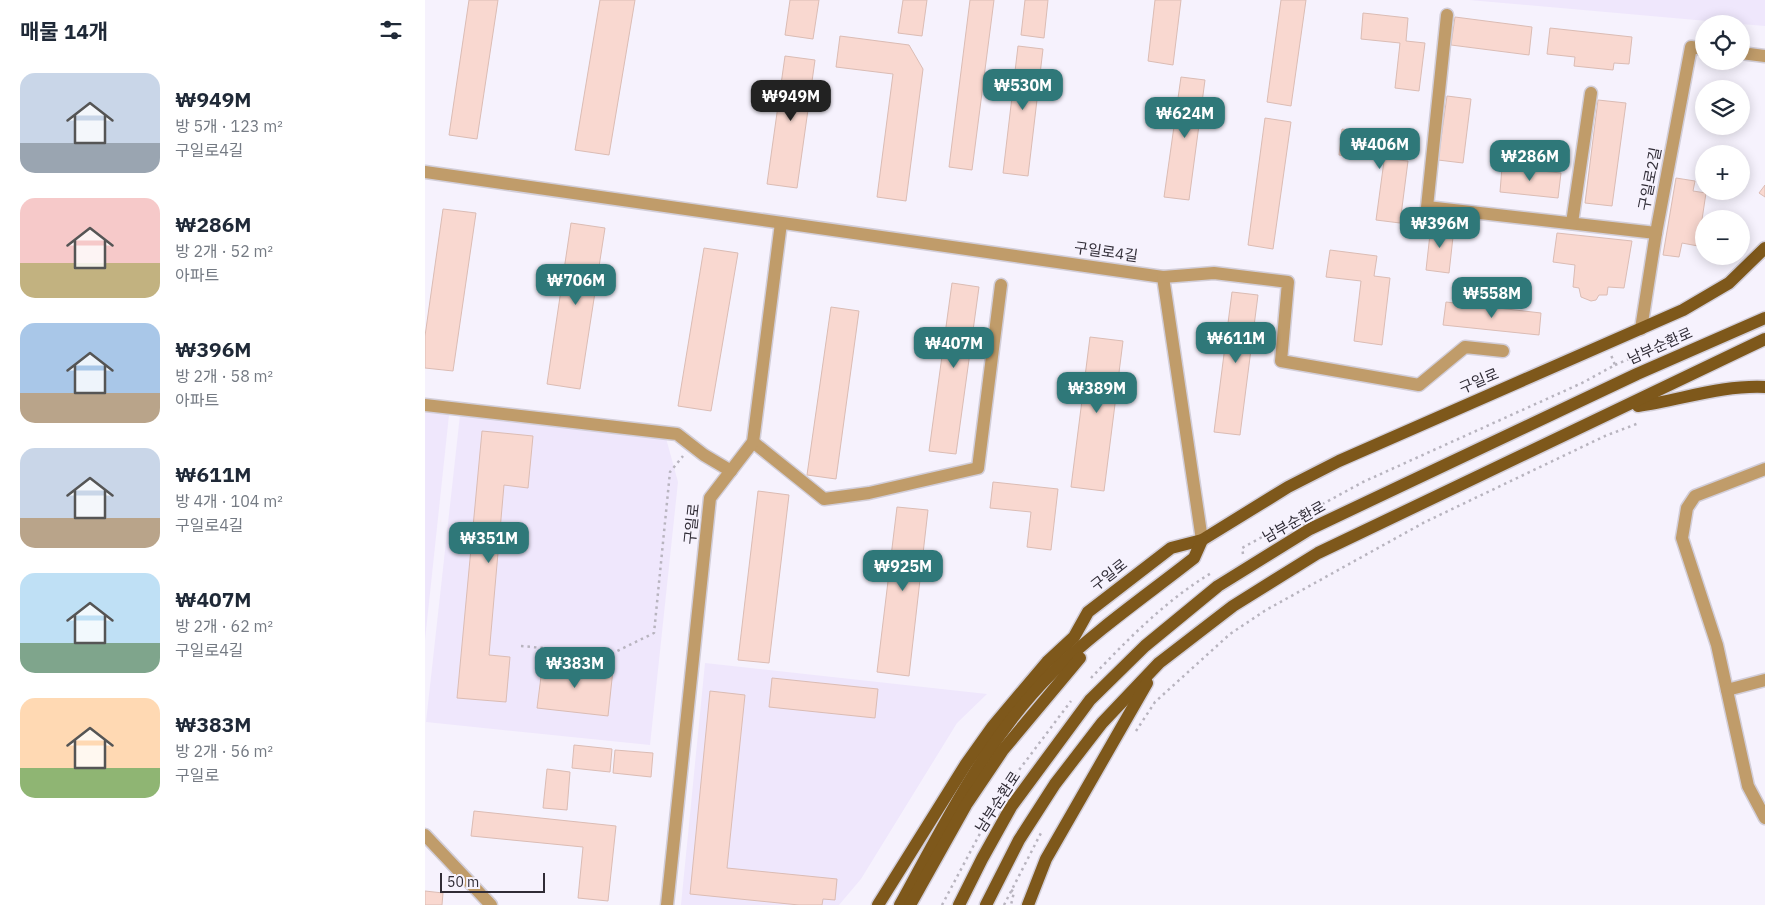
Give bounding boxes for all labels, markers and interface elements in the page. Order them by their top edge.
map controls [1695,15,1750,265]
button: locate [1695,15,1750,70]
icon: filters [377,16,405,44]
text: 매물 14개 [20,17,108,45]
pin: ₩530M [988,68,1058,111]
text: ₩530M [994,75,1052,95]
pin: ₩949M [756,80,826,122]
button: layers [1695,80,1750,135]
text: ₩949M [175,85,251,113]
text: ₩949M [762,86,820,106]
icon: home [60,93,120,153]
pin: ₩624M [1150,96,1220,139]
text: ₩624M [1156,103,1214,123]
text: 방 5개 · 123 m² [175,116,283,136]
pin: ₩406M [1345,128,1415,170]
text: ₩406M [1351,134,1409,154]
text: 구일로4길 [175,140,243,160]
pin: ₩286M [1495,140,1565,182]
button: + [1695,145,1750,200]
text: ₩286M [1501,146,1559,166]
street label: 구일로2길 [1634,146,1665,212]
pin: ₩396M [1405,206,1475,249]
text: ₩286M [175,210,251,238]
button: − [1695,210,1750,265]
text: ₩396M [1411,213,1469,233]
icon: home [60,218,120,278]
street label: 구일로4길 [1073,238,1139,265]
text: 방 2개 · 52 m² [175,241,273,261]
pin: ₩706M [541,264,611,306]
text: 아파트 [175,265,219,285]
text: ₩706M [547,270,605,290]
pin: ₩558M [1457,276,1527,319]
text: ₩558M [1463,283,1521,303]
pin: ₩611M [1201,322,1271,364]
street label: 남부순환로 [1624,323,1695,368]
pin: ₩407M [919,326,989,369]
text: ₩611M [1207,328,1265,348]
text: ₩407M [925,333,983,353]
text: ₩396M [175,335,251,363]
icon: home [60,343,120,403]
street label: 구일로 [1456,364,1502,397]
text: 방 2개 · 58 m² [175,366,273,386]
pin: ₩389M [1062,372,1132,414]
text: ₩389M [1068,378,1126,398]
text: 아파트 [175,390,219,410]
text: ₩611M [175,460,251,488]
icon: home [60,468,120,528]
text: 방 4개 · 104 m² [175,491,283,511]
street label: 남부순환로 [1259,497,1329,547]
street label: 구일로 [680,502,703,546]
text: 구일로4길 [175,515,243,535]
pin: ₩351M [454,522,524,564]
text: ₩351M [460,528,518,548]
pin: ₩925M [868,550,938,592]
street label: 구일로 [1087,554,1131,595]
text: ₩925M [874,556,932,576]
text: ₩407M [175,585,251,613]
icon: home [60,593,120,653]
text: 방 2개 · 62 m² [175,616,273,636]
text: 구일로4길 [175,640,243,660]
pin: ₩383M [540,646,610,689]
text: ₩383M [546,653,604,673]
text: ₩383M [175,710,251,738]
icon: home [60,718,120,778]
text: 방 2개 · 56 m² [175,741,273,761]
text: 구일로 [175,765,219,785]
street label: 남부순환로 [971,768,1024,836]
scale bar [440,870,545,893]
text: 50 m [447,873,479,891]

